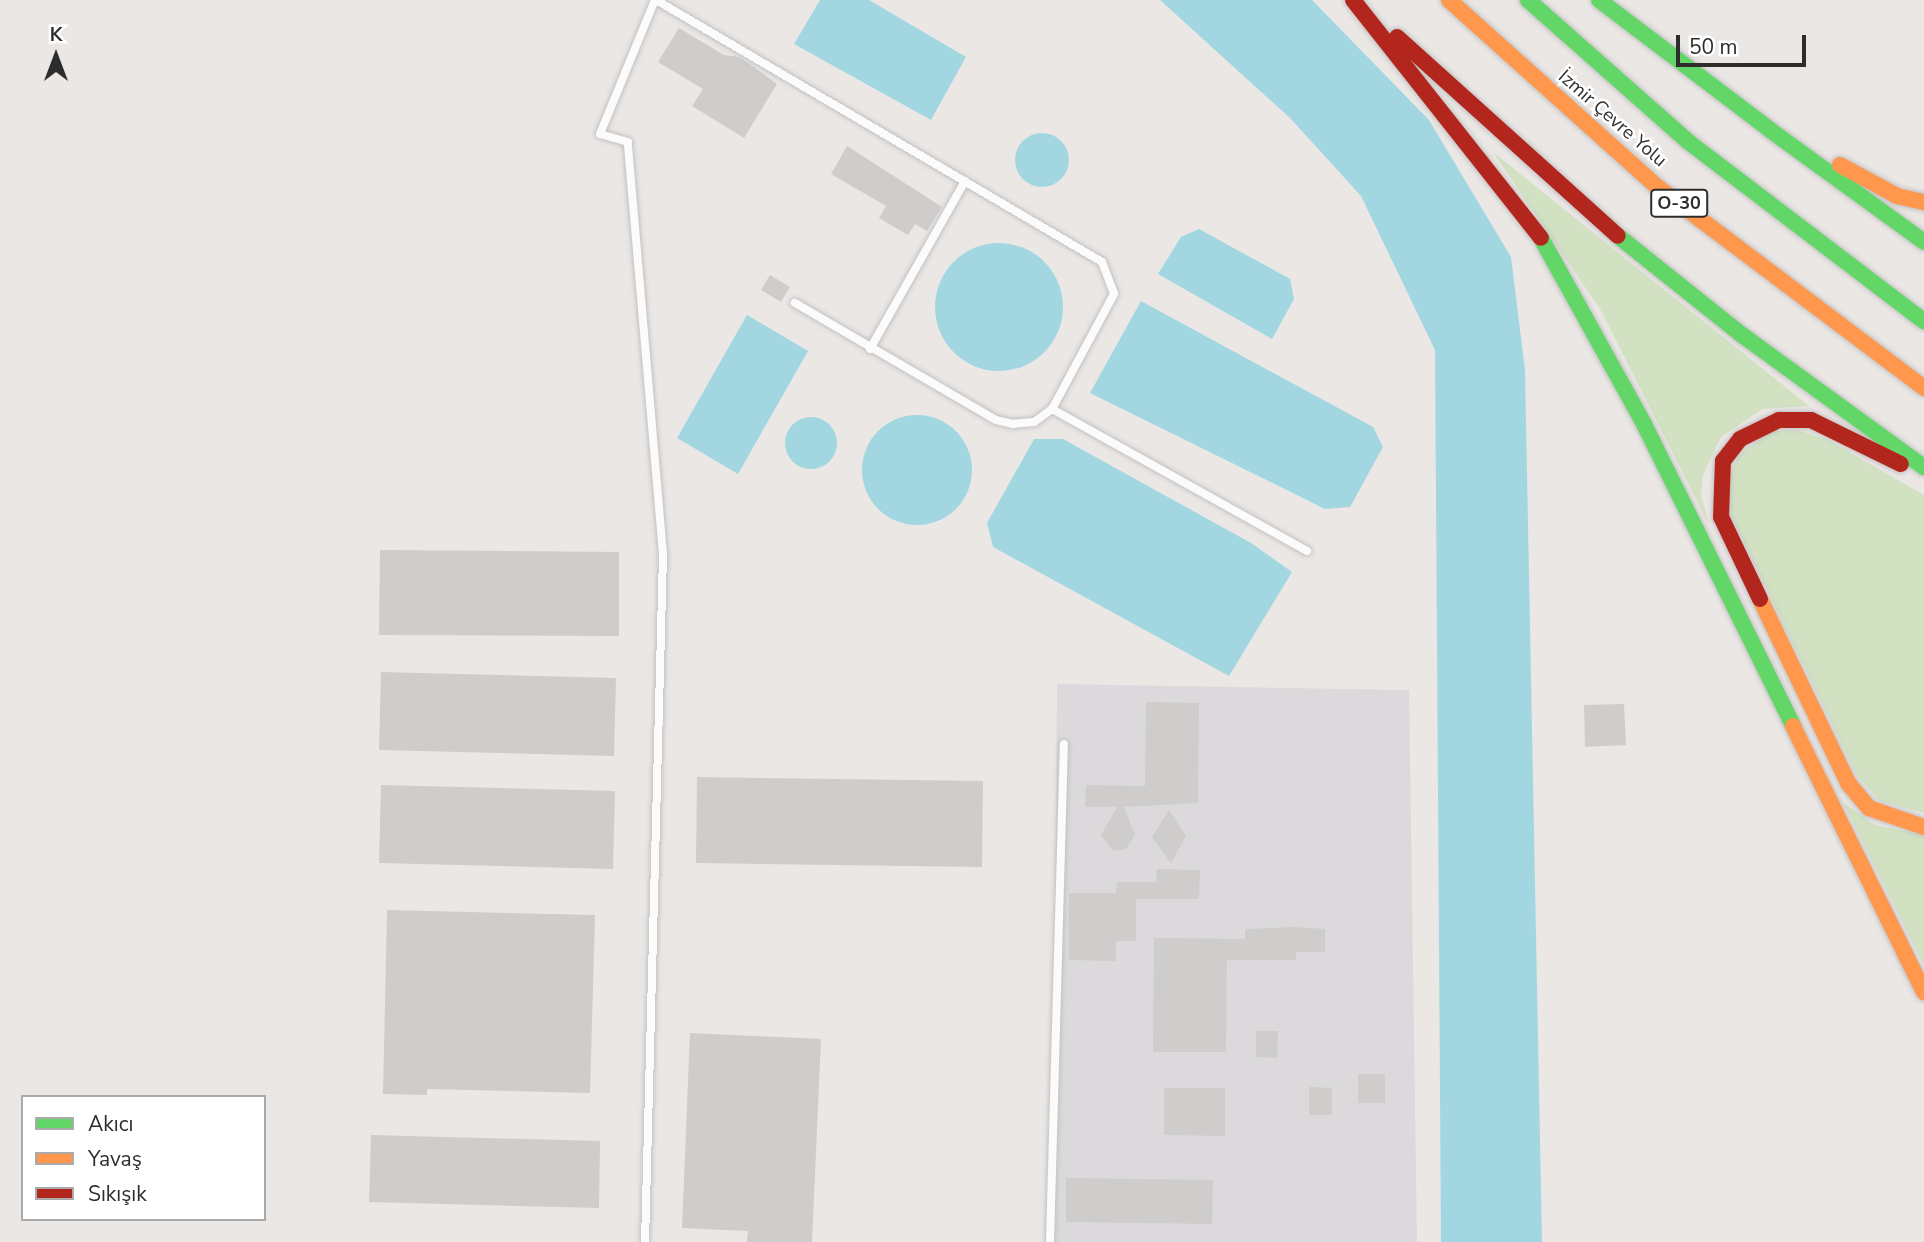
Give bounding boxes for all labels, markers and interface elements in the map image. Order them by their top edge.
north arrow [21,21,91,91]
scale bar [1679,21,1808,65]
text: K [50,22,62,48]
text: 50 m [1689,33,1738,61]
street label: İzmir Çevre Yolu [1553,66,1671,172]
road number: O-30 [1649,188,1709,218]
legend [21,1095,266,1221]
text: Akıcı [88,1110,133,1138]
text: Yavaş [88,1145,142,1173]
text: Sıkışık [88,1180,147,1208]

